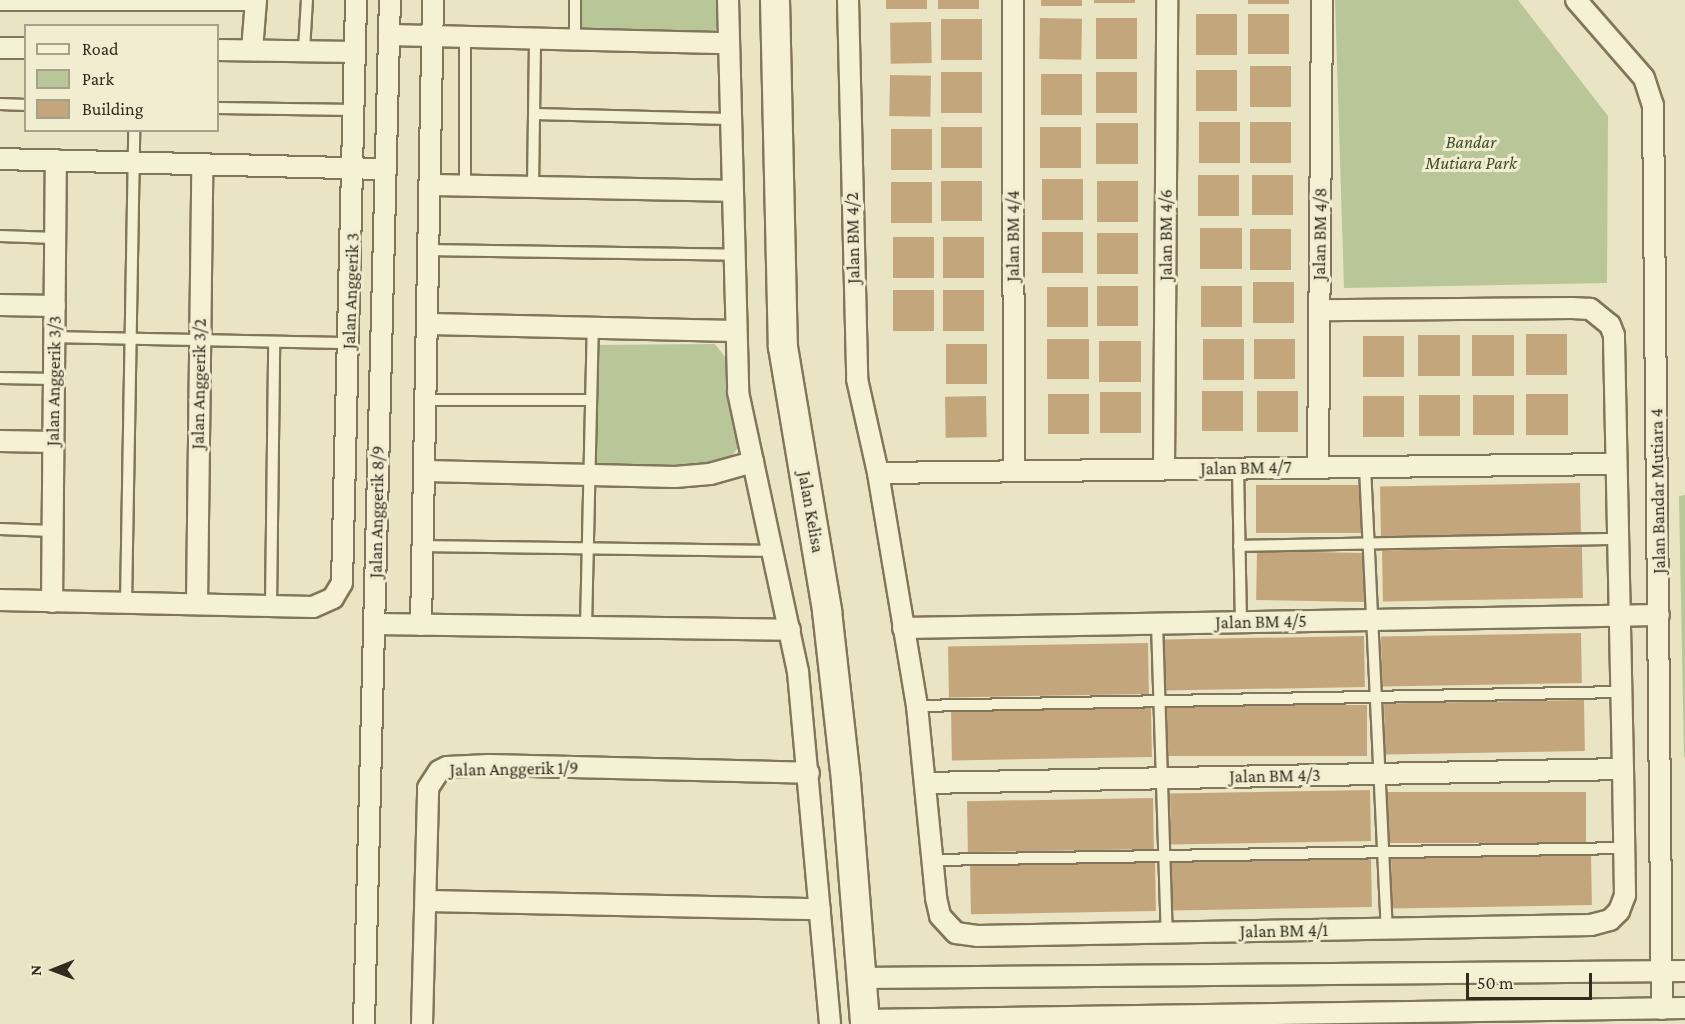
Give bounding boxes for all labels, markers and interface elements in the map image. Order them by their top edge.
legend [24,24,219,132]
text: Road [82,39,119,59]
text: Park [82,69,114,89]
text: Building [82,99,143,119]
park label: Bandar Mutiara Park [1425,132,1517,174]
street label: Jalan BM 4/8 [1308,188,1332,280]
street label: Jalan BM 4/6 [1155,189,1177,281]
street label: Jalan BM 4/4 [1002,190,1024,282]
street label: Jalan BM 4/2 [841,192,865,284]
street label: Jalan Anggerik 3 [338,232,364,350]
street label: Jalan Anggerik 3/3 [42,316,66,446]
street label: Jalan Anggerik 3/2 [187,318,211,450]
street label: Jalan Bandar Mutiara 4 [1646,408,1670,574]
street label: Jalan Anggerik 8/9 [365,446,389,578]
street label: Jalan BM 4/7 [1200,456,1292,480]
street label: Jalan Kelisa [793,469,829,555]
street label: Jalan BM 4/5 [1215,610,1307,634]
street label: Jalan Anggerik 1/9 [449,757,579,781]
street label: Jalan BM 4/3 [1229,764,1321,788]
street label: Jalan BM 4/1 [1240,919,1328,943]
north arrow [24,940,84,1000]
scale bar [1469,961,1595,999]
text: N [27,965,44,976]
text: 50 m [1477,973,1514,993]

